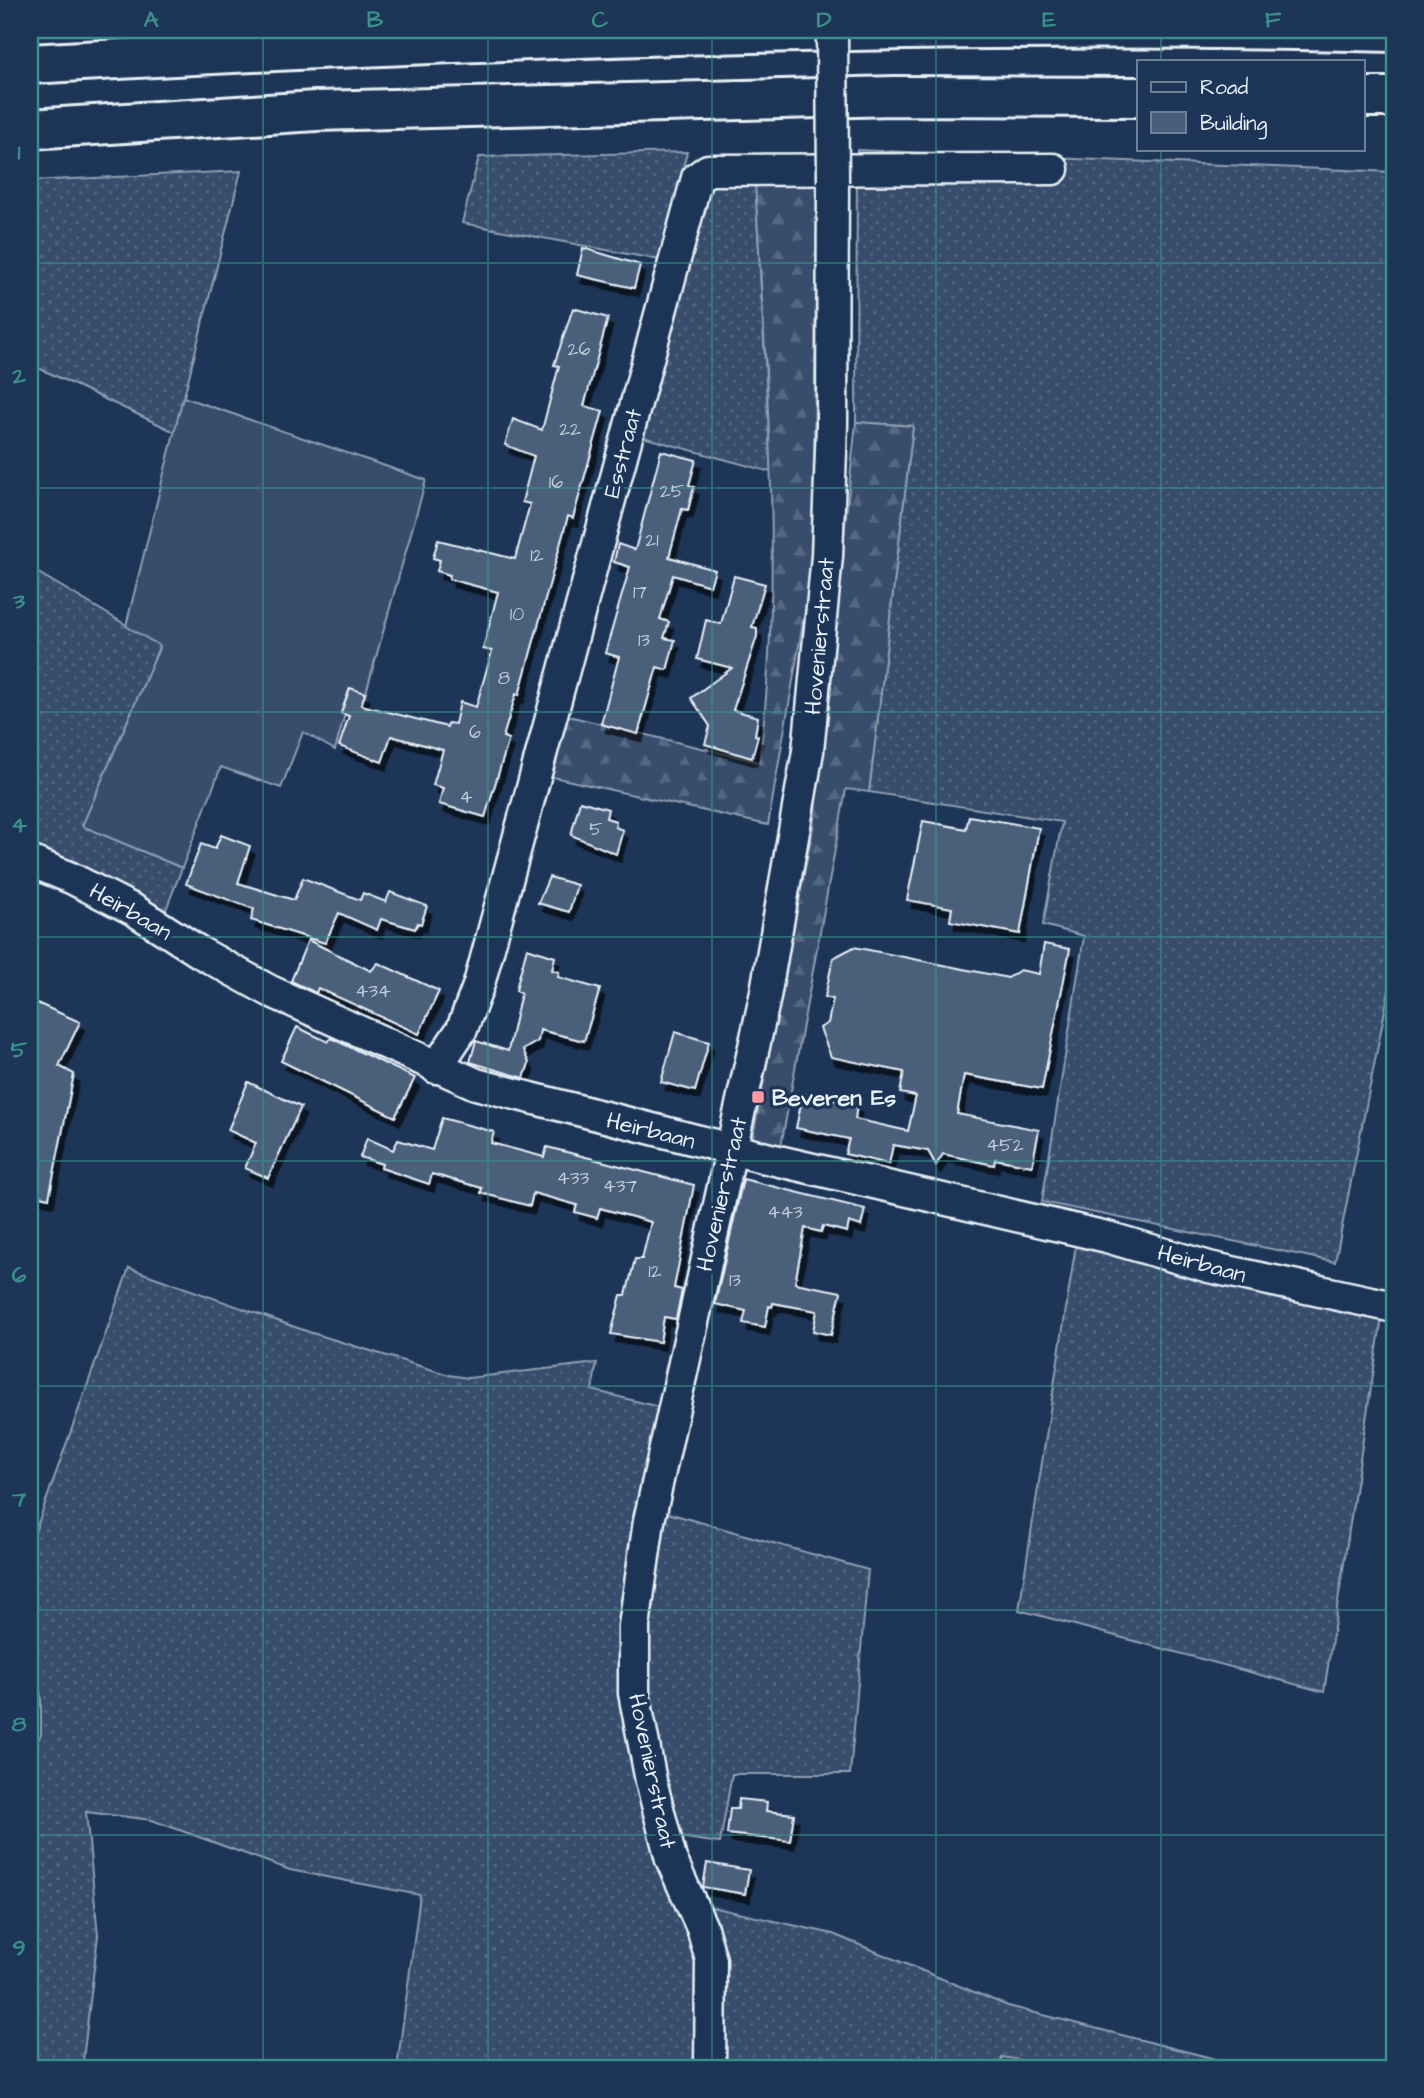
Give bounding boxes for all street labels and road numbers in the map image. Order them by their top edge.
street label: Esstraat [596,404,650,502]
street label: Hovenierstraat [797,556,843,716]
street label: Heirbaan [83,875,178,948]
street label: Heirbaan [603,1105,698,1157]
street label: Hovenierstraat [689,1113,755,1275]
street label: Heirbaan [1154,1237,1250,1291]
street label: Hovenierstraat [620,1691,684,1852]

